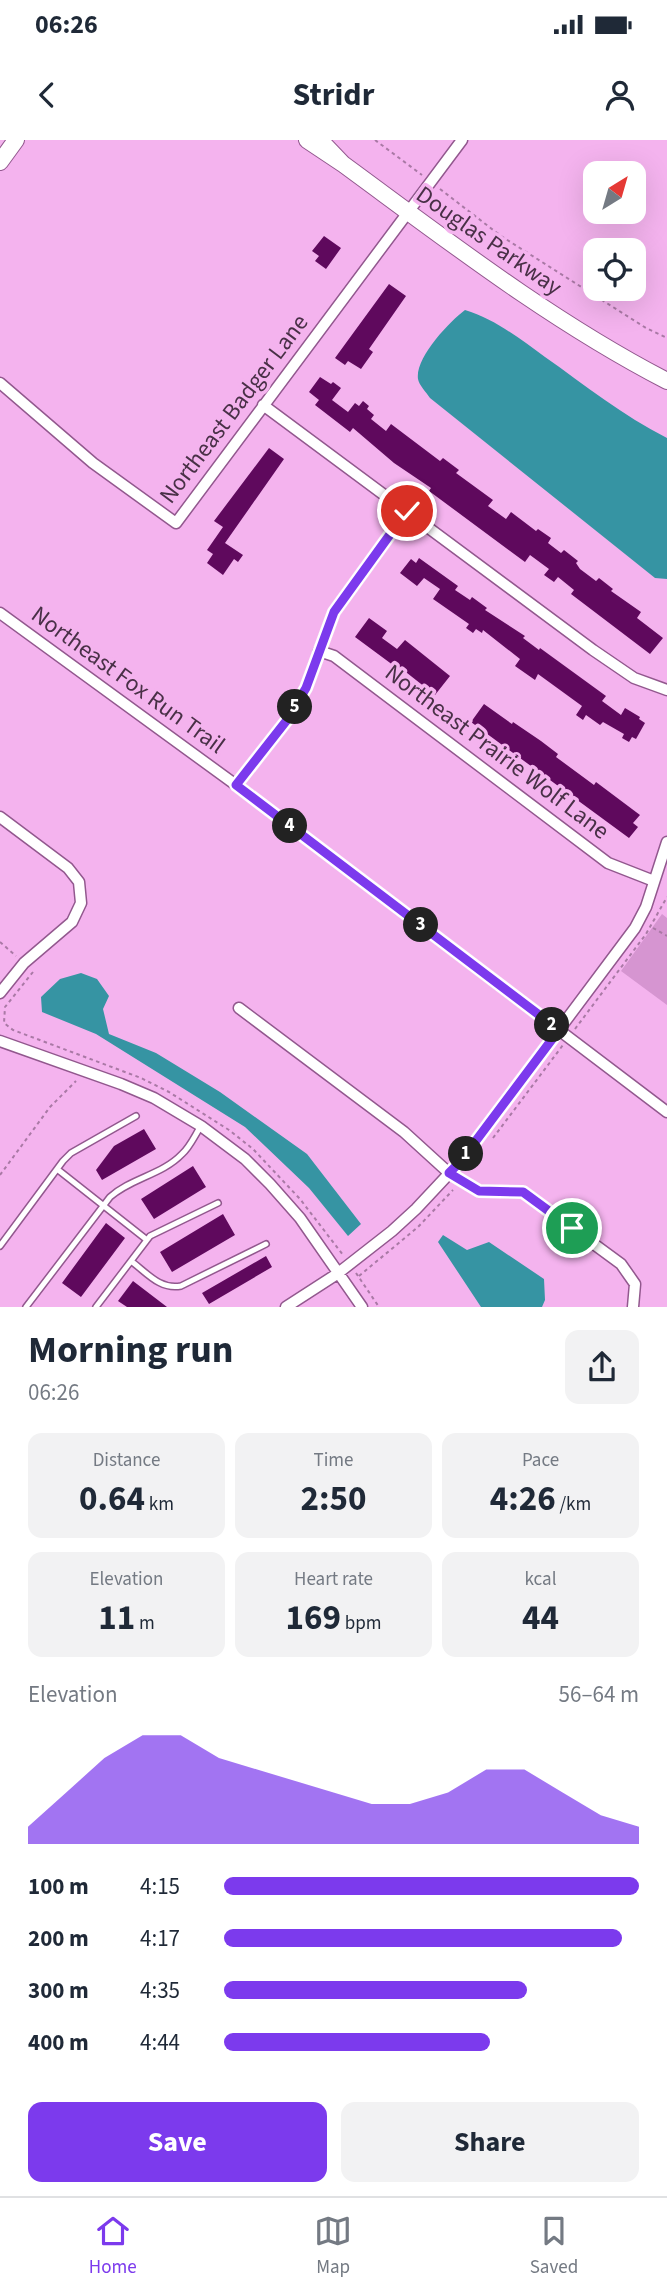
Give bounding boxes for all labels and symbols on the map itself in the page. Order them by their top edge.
north arrow [583,161,646,224]
street label: Douglas Parkway [409,178,569,304]
street label: Northeast Badger Lane [151,307,317,511]
pin [377,481,437,541]
street label: Northeast Fox Run Trail [24,598,232,762]
street label: Northeast Prairie Wolf Lane [377,656,617,848]
pin: 5 [278,690,312,724]
pin: 4 [272,808,308,844]
pin: 3 [404,908,438,942]
pin: 2 [534,1008,570,1043]
pin: 1 [448,1136,484,1172]
pin [542,1198,602,1258]

